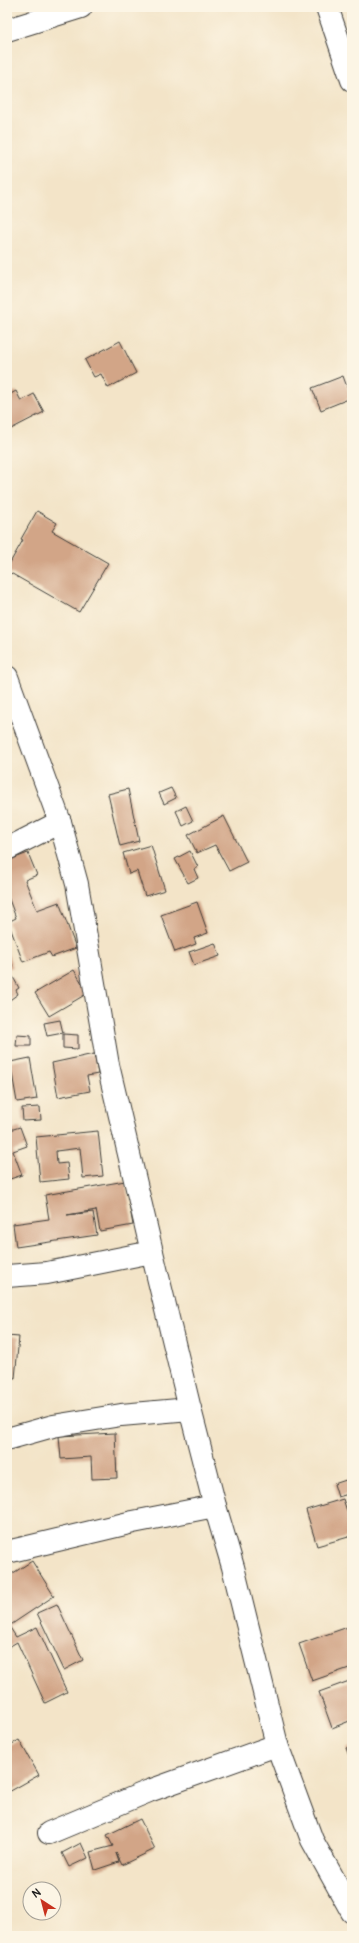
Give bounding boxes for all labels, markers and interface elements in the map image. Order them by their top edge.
north arrow [22,1881,62,1921]
text: N [30,1886,44,1901]

